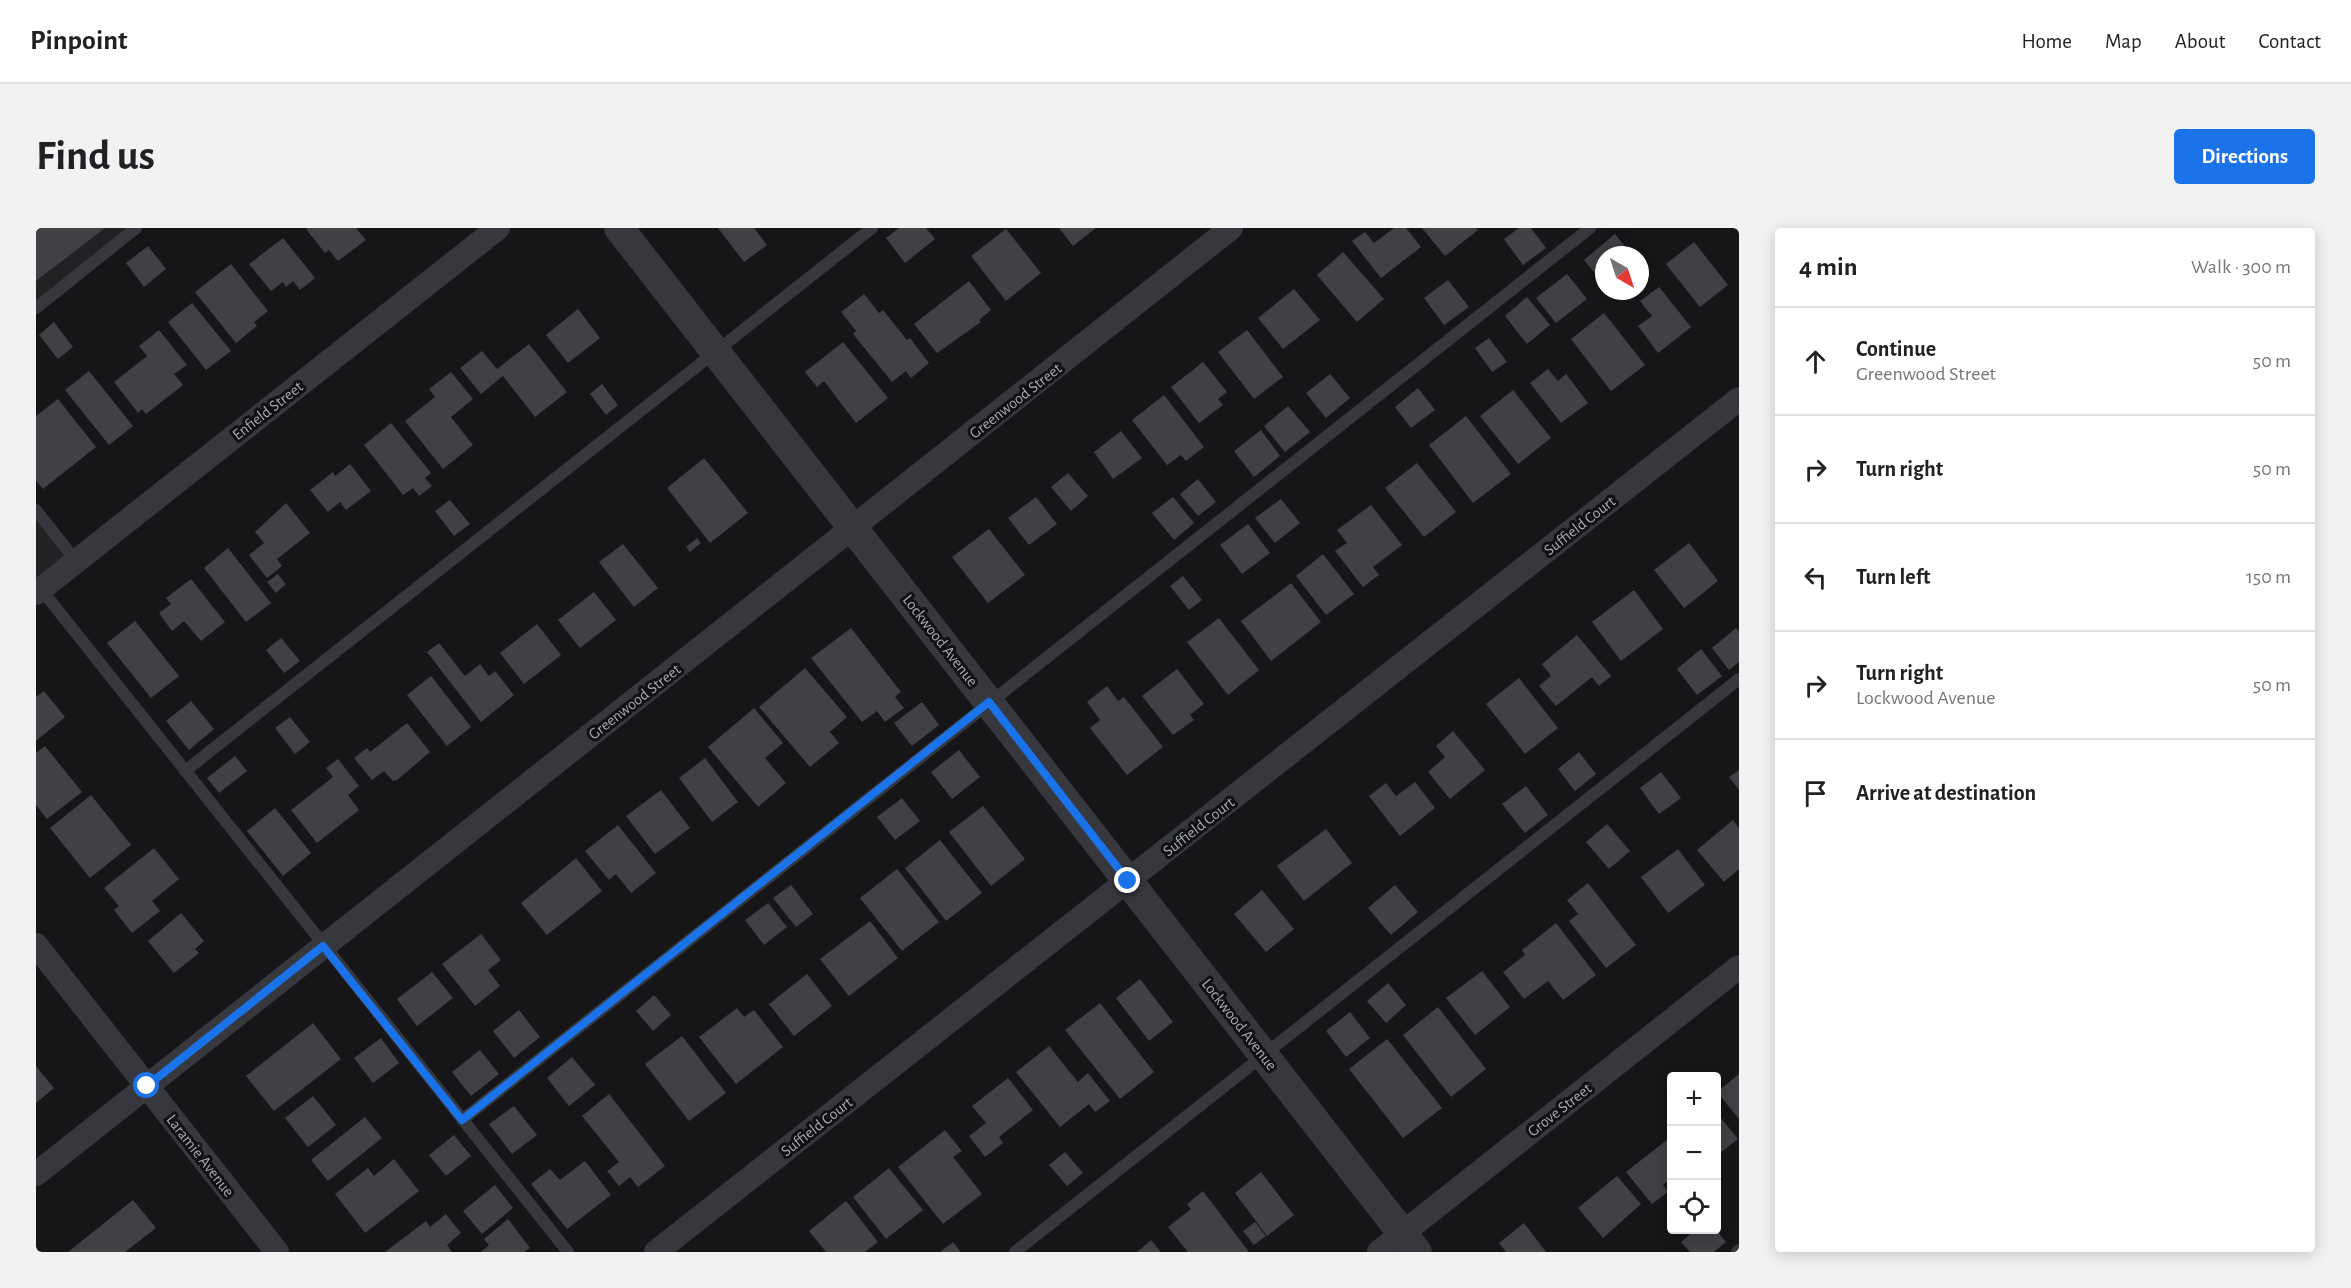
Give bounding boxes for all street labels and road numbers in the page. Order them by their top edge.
street label: Greenwood Street [967,360,1065,442]
street label: Enfield Street [229,378,306,443]
street label: Suffield Court [1541,493,1618,558]
street label: Lockwood Avenue [900,592,981,690]
street label: Greenwood Street [586,661,684,743]
street label: Suffield Court [1160,794,1237,859]
street label: Lockwood Avenue [1199,976,1280,1074]
street label: Grove Street [1525,1080,1595,1140]
street label: Suffield Court [778,1094,855,1159]
street label: Laramie Avenue [163,1111,237,1200]

